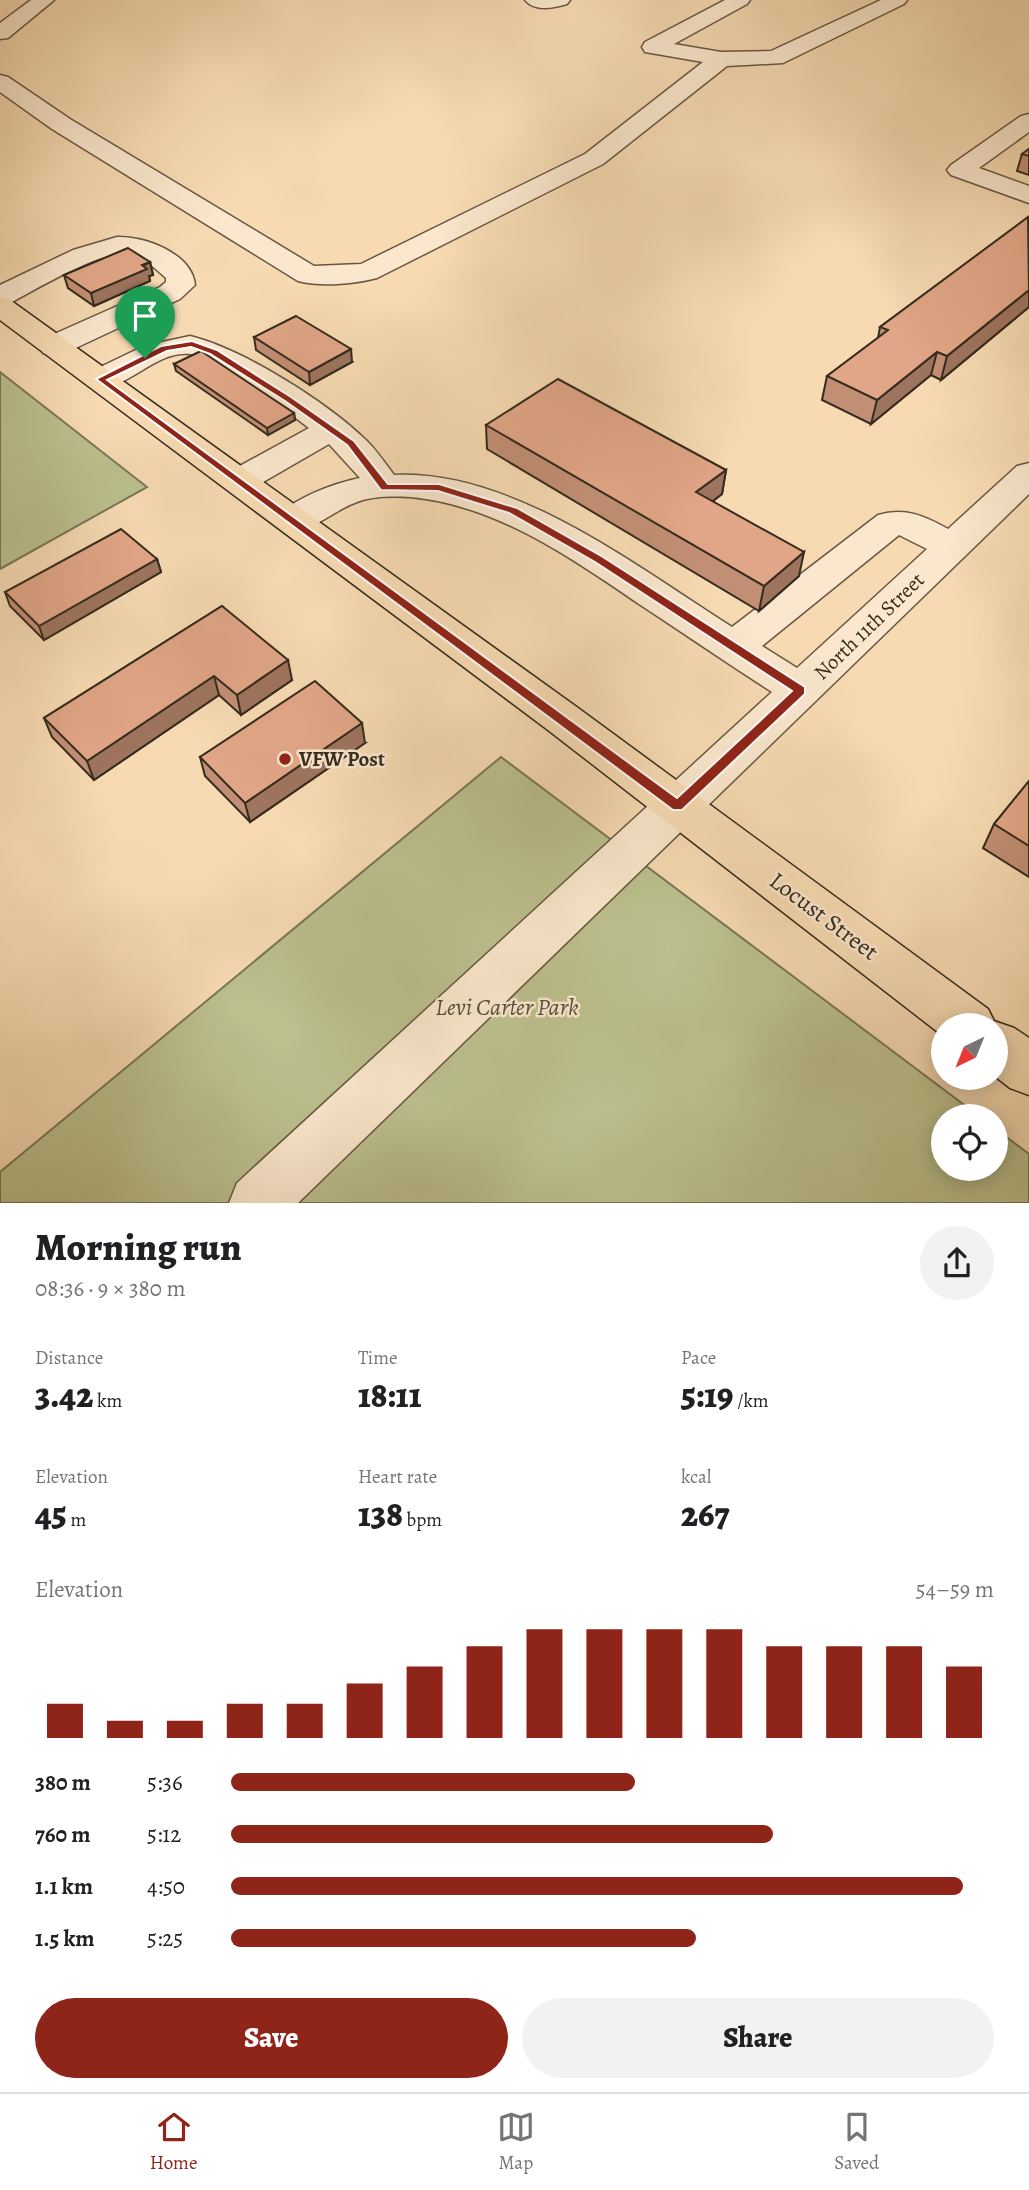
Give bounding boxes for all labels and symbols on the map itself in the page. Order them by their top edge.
pin [115,286,175,358]
street label: North 11th Street [808,566,930,686]
place label: VFW Post [298,745,385,773]
marker: VFW Post [277,751,293,767]
street label: Locust Street [763,865,885,968]
park label: Levi Carter Park [435,991,579,1023]
north arrow [931,1013,1008,1090]

